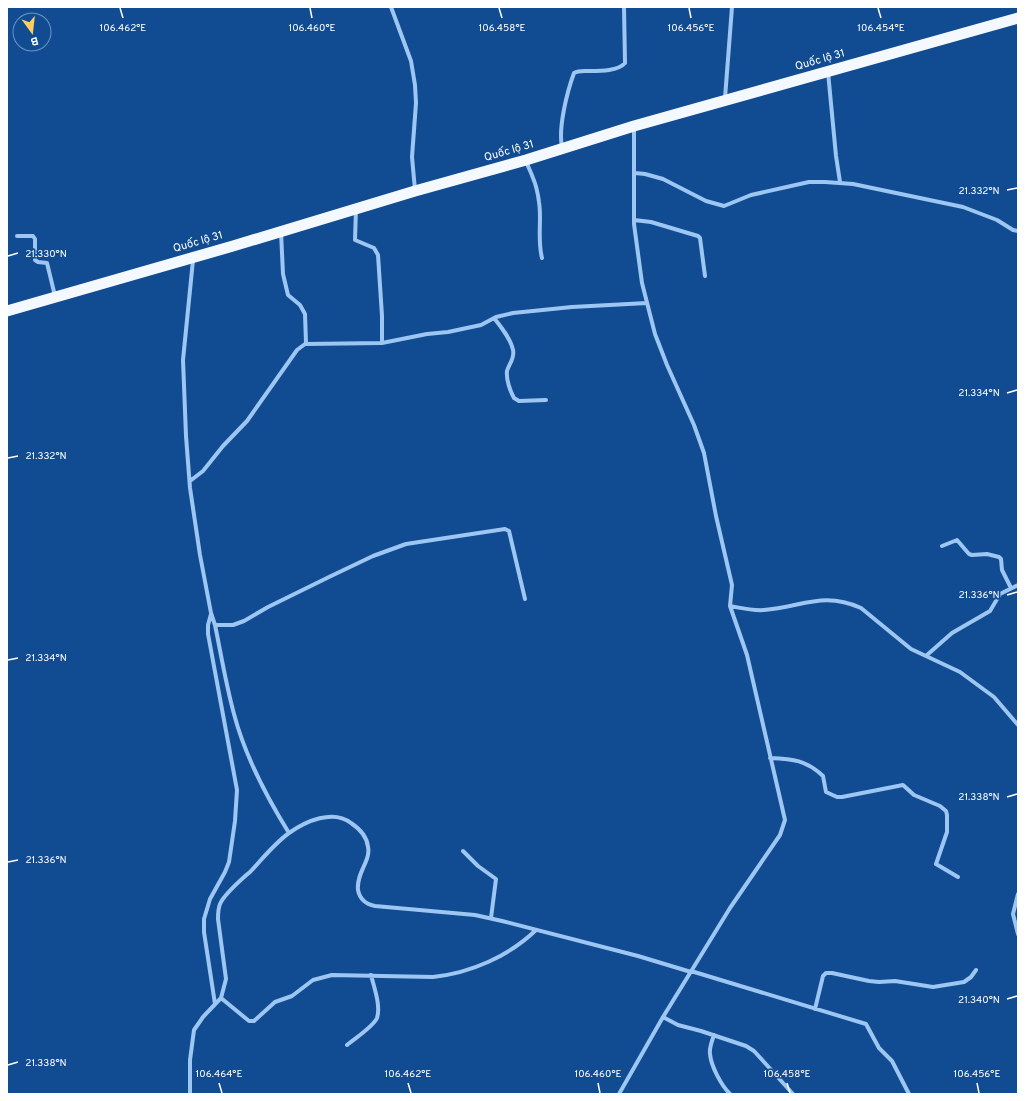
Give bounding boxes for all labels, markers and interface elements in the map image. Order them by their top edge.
north arrow [12,12,52,52]
text: 106.462°E [100,22,146,35]
text: 106.460°E [288,22,336,35]
text: 106.458°E [479,22,525,35]
text: 106.456°E [668,22,714,35]
text: 106.454°E [857,22,905,35]
text: B [29,33,40,48]
street label: Quốc lộ 31 [794,46,846,74]
street label: Quốc lộ 31 [483,137,535,165]
text: 21.332°N [958,185,1000,198]
street label: Quốc lộ 31 [172,228,224,256]
text: 21.330°N [25,248,67,261]
text: 21.334°N [958,387,1000,400]
text: 21.332°N [25,450,67,463]
text: 21.336°N [958,589,1000,602]
text: 21.334°N [25,652,67,665]
text: 21.338°N [958,791,1000,804]
text: 21.336°N [25,854,67,867]
text: 21.340°N [958,994,1000,1007]
text: 21.338°N [25,1057,67,1070]
text: 106.464°E [196,1068,242,1081]
text: 106.462°E [385,1068,431,1081]
text: 106.460°E [574,1068,622,1081]
text: 106.458°E [764,1068,810,1081]
text: 106.456°E [954,1068,1000,1081]

